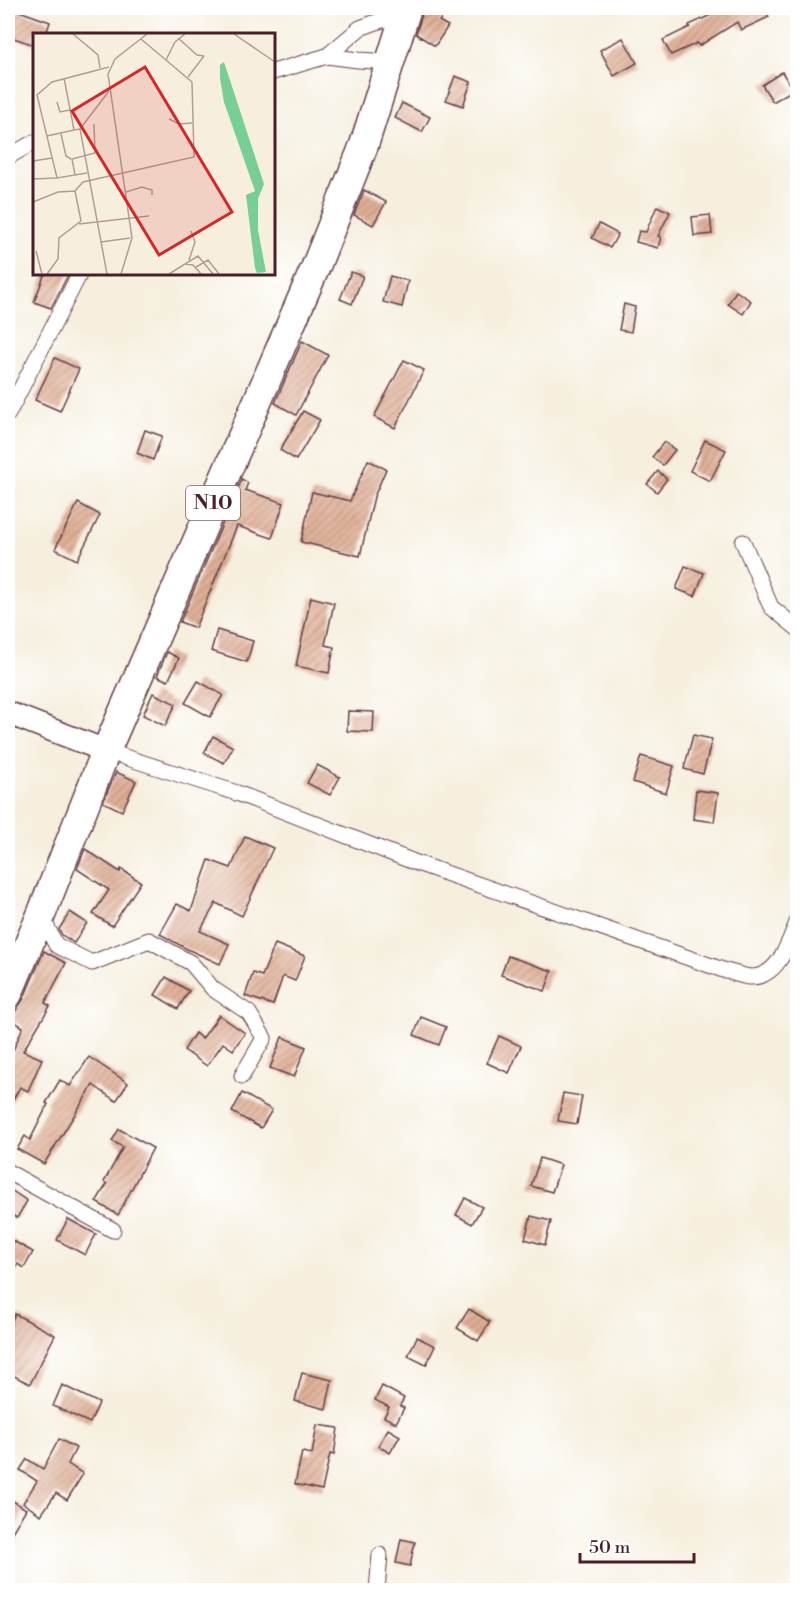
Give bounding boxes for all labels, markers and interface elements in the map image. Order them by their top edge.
inset map [33,33,274,274]
road number: N10 [186,486,240,520]
scale bar [580,1526,694,1564]
text: 50 m [589,1536,631,1559]

